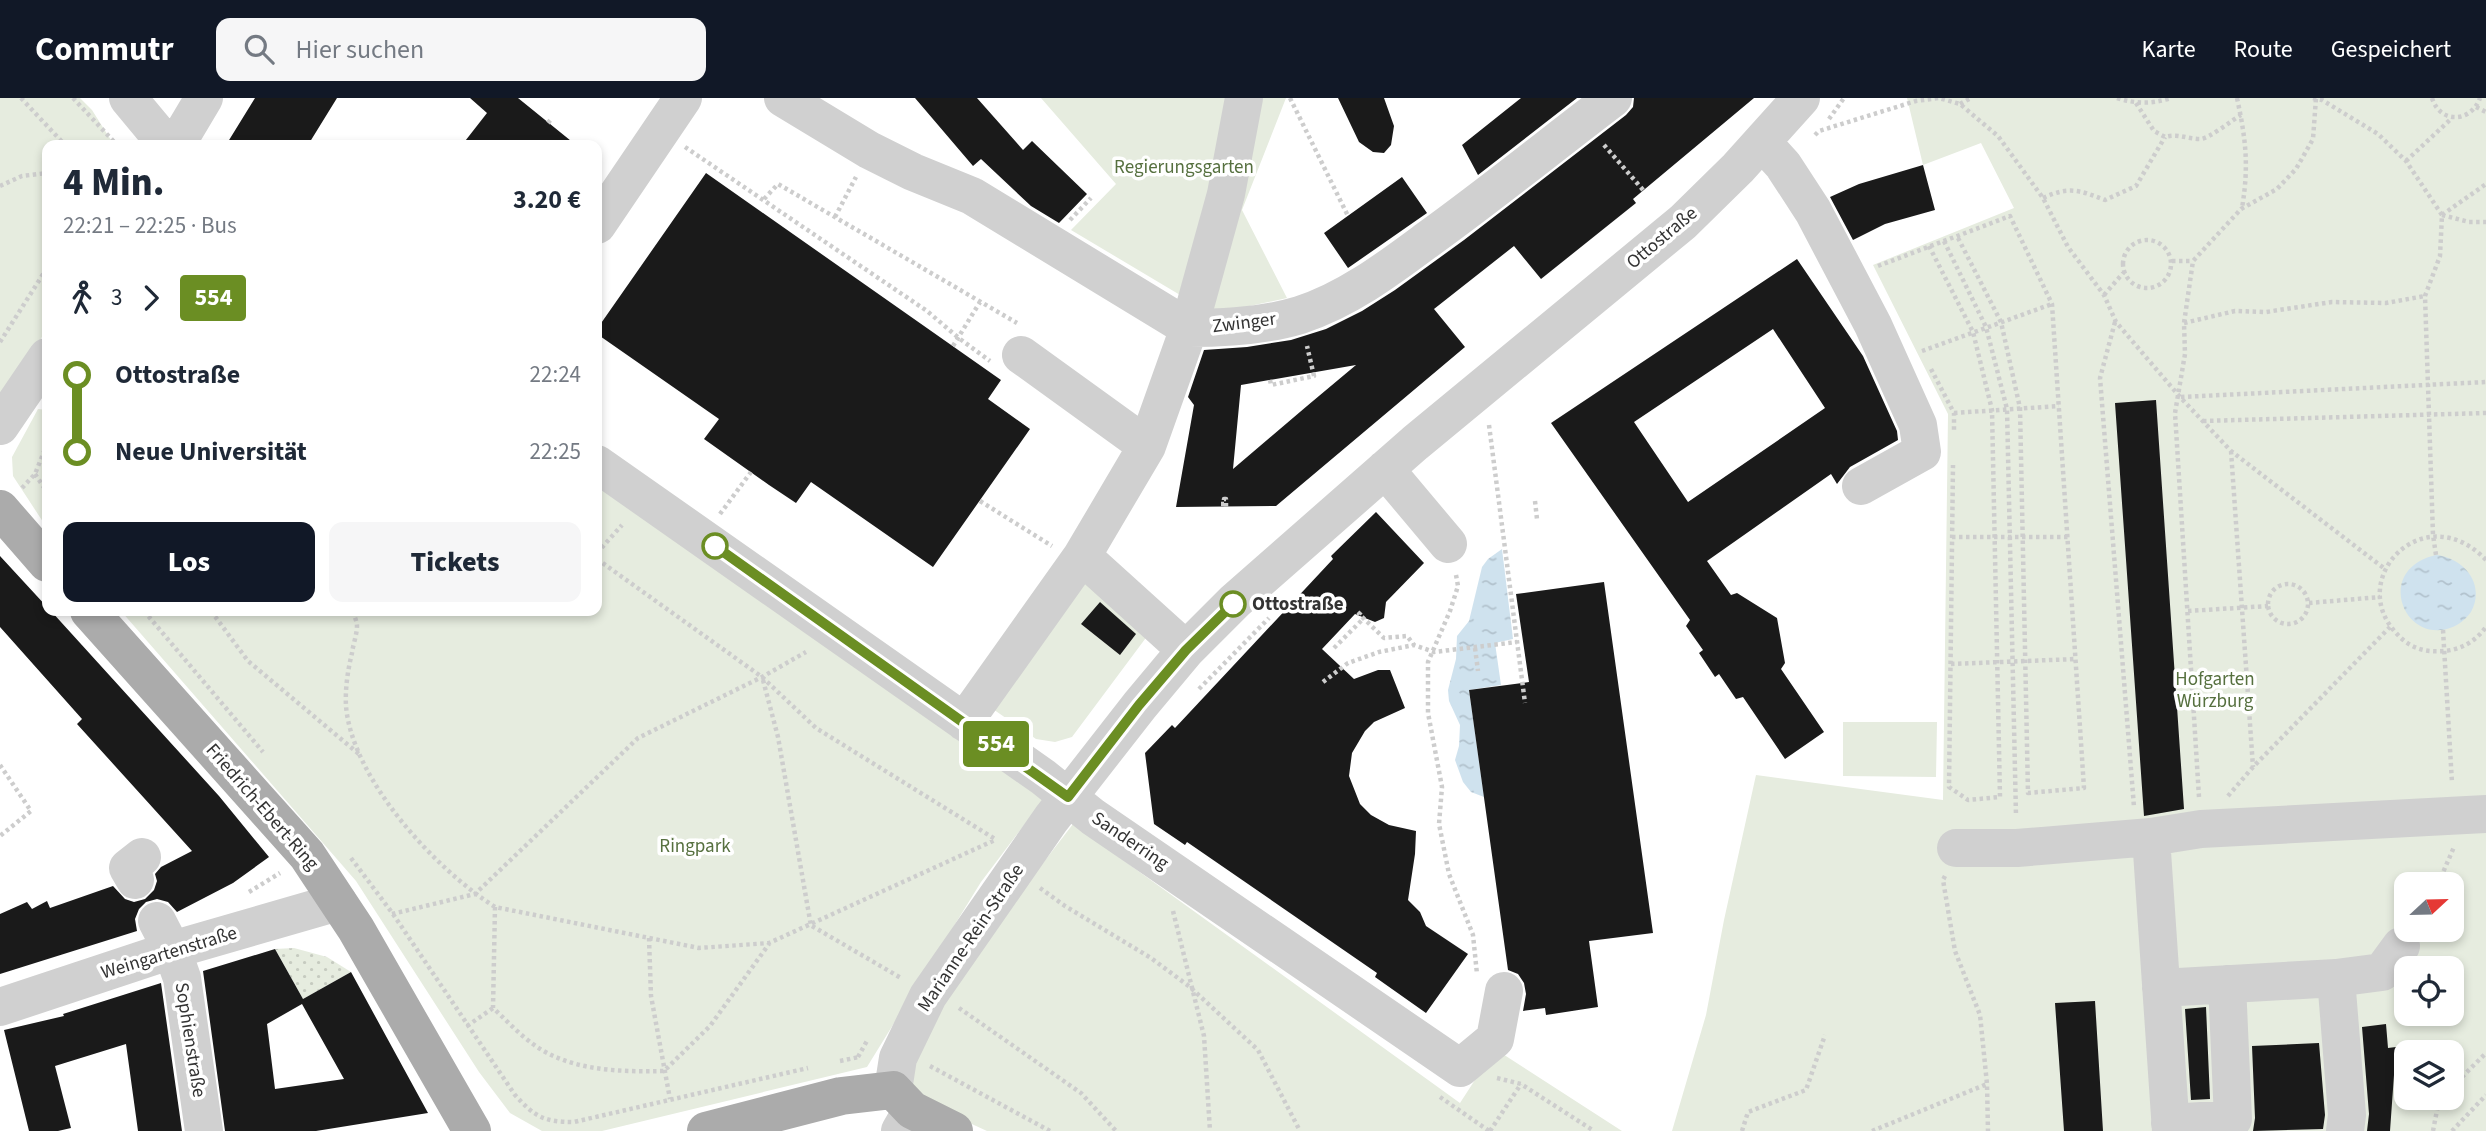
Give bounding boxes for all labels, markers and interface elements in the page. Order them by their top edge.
search box [216,18,706,81]
text: Commutr [35,26,174,73]
icon: search [240,30,278,68]
text: Hier suchen [296,31,424,68]
text: Karte [2142,32,2196,67]
text: Route [2234,32,2293,67]
text: Gespeichert [2331,32,2451,67]
park label: Regierungsgarten [1114,154,1254,181]
text: 4 Min. [63,156,165,210]
text: 3.20 € [513,181,581,218]
street label: Ottostraße [1621,200,1703,276]
text: 22:21 – 22:25 · Bus [63,209,237,242]
icon: walk [63,279,101,317]
icon: forward [132,279,170,317]
text: 554 [194,280,232,315]
text: 3 [111,281,122,314]
street label: Zwinger [1211,306,1278,340]
text: Ottostraße [115,356,240,393]
text: 22:24 [530,358,581,391]
text: Neue Universität [115,433,307,470]
text: 22:25 [530,435,581,468]
button: Los [63,522,315,602]
button: Tickets [329,522,581,602]
unlabelled marker [702,533,728,559]
marker: Ottostraße [1220,591,1246,617]
place label: Ottostraße [1252,591,1344,618]
park label: Hofgarten Würzburg [2175,666,2255,715]
line badge: 554 [956,721,1036,767]
text: 554 [977,726,1015,761]
street label: Friedrich-Ebert-Ring [199,738,325,877]
street label: Sanderring [1086,805,1174,877]
park label: Ringpark [659,833,731,860]
street label: Marianne-Rein-Straße [911,859,1031,1017]
north arrow [2394,872,2464,942]
map controls [2394,872,2464,1110]
street label: Weingartenstraße [98,919,240,987]
button: locate [2394,956,2464,1026]
street label: Sophienstraße [168,981,212,1099]
button: layers [2394,1040,2464,1110]

